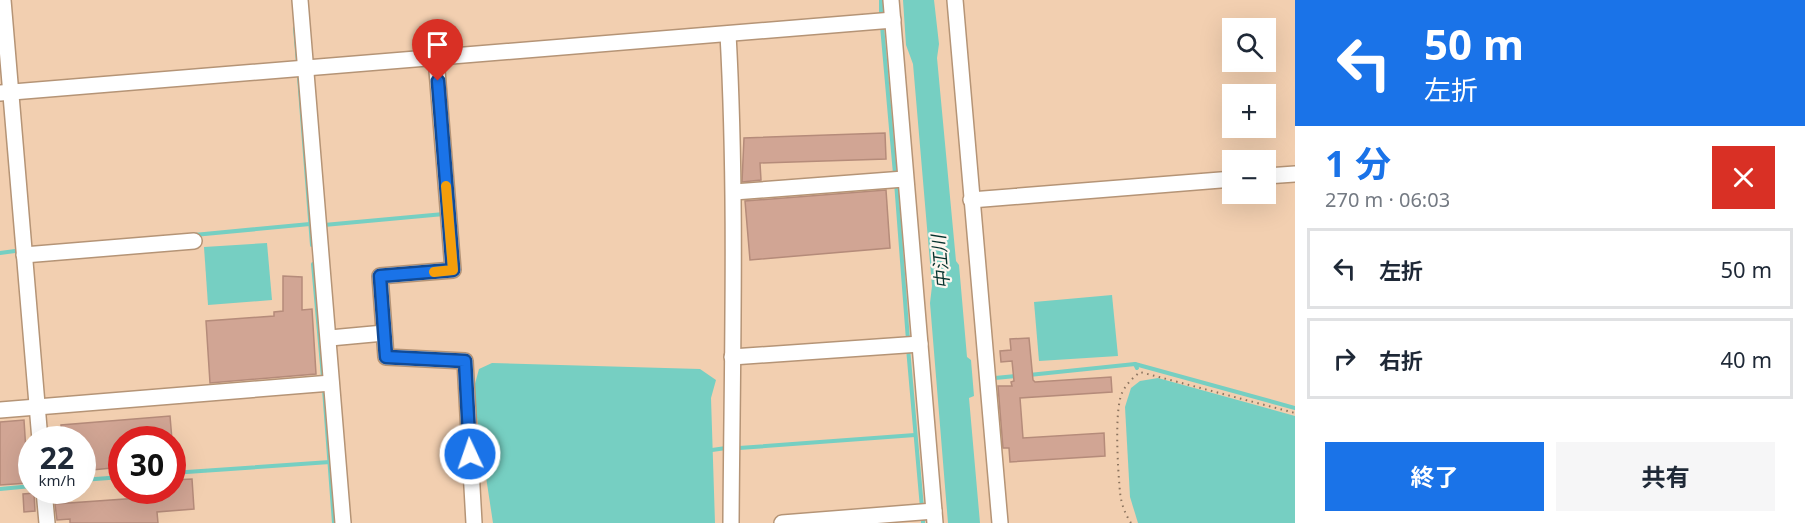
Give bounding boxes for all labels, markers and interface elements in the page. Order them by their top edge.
text: 50 m [1424,15,1524,72]
map controls [1222,18,1276,204]
button: search [1222,18,1276,72]
pin [412,19,463,81]
icon: left [1325,24,1403,102]
icon: arrive [421,28,454,61]
text: 左折 [1424,71,1478,108]
button: + [1222,84,1276,138]
text: 1 分 [1325,139,1391,188]
button: close [1712,146,1775,209]
button: − [1222,150,1276,204]
text: 270 m · 06:03 [1325,186,1450,213]
water label: 中江川 [926,232,954,290]
icon: left [1328,252,1361,285]
text: 50 m [1721,254,1772,284]
text: 左折 [1379,255,1423,285]
icon: right [1328,342,1361,375]
text: 40 m [1721,344,1772,374]
text: 右折 [1379,345,1423,375]
position arrow [438,422,502,486]
speed limit sign: 30 [108,426,186,504]
text: 22 [40,437,74,478]
button: 終了 [1325,442,1544,511]
button: 共有 [1556,442,1775,511]
text: km/h [39,470,75,490]

